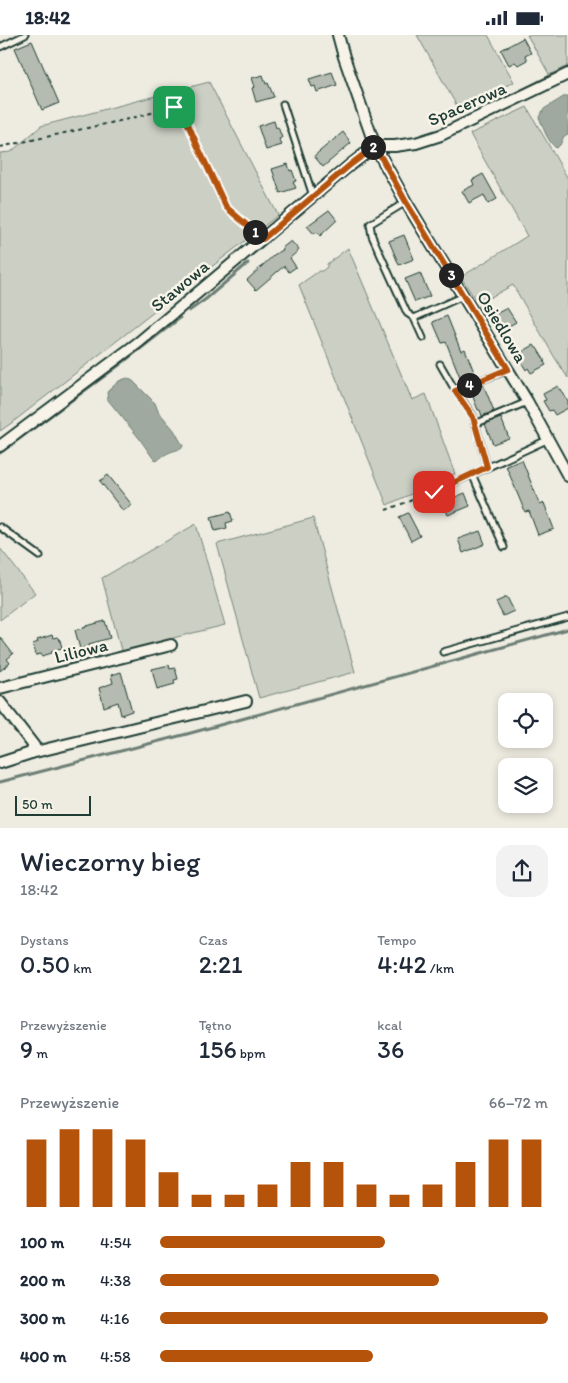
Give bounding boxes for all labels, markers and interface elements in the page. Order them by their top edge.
text: 18:42 [25,6,70,29]
street label: Spacerowa [424,77,510,131]
pin [153,86,195,128]
icon: arrive [160,93,188,121]
pin: 2 [360,135,386,159]
text: 2 [370,139,377,156]
pin: 1 [242,219,268,245]
text: 1 [252,224,259,241]
street label: Stawowa [146,255,214,317]
pin: 3 [438,263,464,287]
text: 3 [448,267,455,284]
street label: Osiedlowa [472,287,532,367]
pin: 4 [456,373,482,397]
text: 4 [465,377,474,394]
pin [413,471,455,513]
icon: check [420,478,448,506]
street label: Liliowa [52,634,111,668]
map controls [498,693,553,813]
button: locate [498,693,553,748]
button: layers [498,758,553,813]
scale bar [15,793,91,816]
text: 50 m [22,796,53,813]
text: Wieczorny bieg [20,844,200,878]
button: share [496,845,548,897]
text: 18:42 [20,880,58,899]
text: Dystans [20,932,69,949]
text: Czas [199,932,228,949]
text: Tempo [377,932,416,949]
text: 0.50 [20,949,70,979]
text: 2:21 [199,949,243,979]
text: 4:42 [377,949,427,979]
text: km [70,960,92,977]
text: /km [427,960,454,977]
text: Przewyższenie [20,1017,107,1034]
text: Tętno [199,1017,232,1034]
text: kcal [377,1017,402,1034]
text: 9 [20,1034,33,1064]
text: 156 [199,1034,237,1064]
text: 36 [377,1034,404,1064]
text: m [33,1045,48,1062]
text: bpm [237,1045,266,1062]
text: Przewyższenie [20,1093,119,1112]
text: 66–72 m [489,1093,548,1112]
text: 100 m [20,1233,64,1252]
text: 4:54 [100,1233,132,1252]
text: 200 m [20,1271,65,1290]
text: 4:38 [100,1271,131,1290]
text: 300 m [20,1309,66,1328]
text: 4:16 [100,1309,129,1328]
text: 400 m [20,1347,66,1366]
text: 4:58 [100,1347,131,1366]

